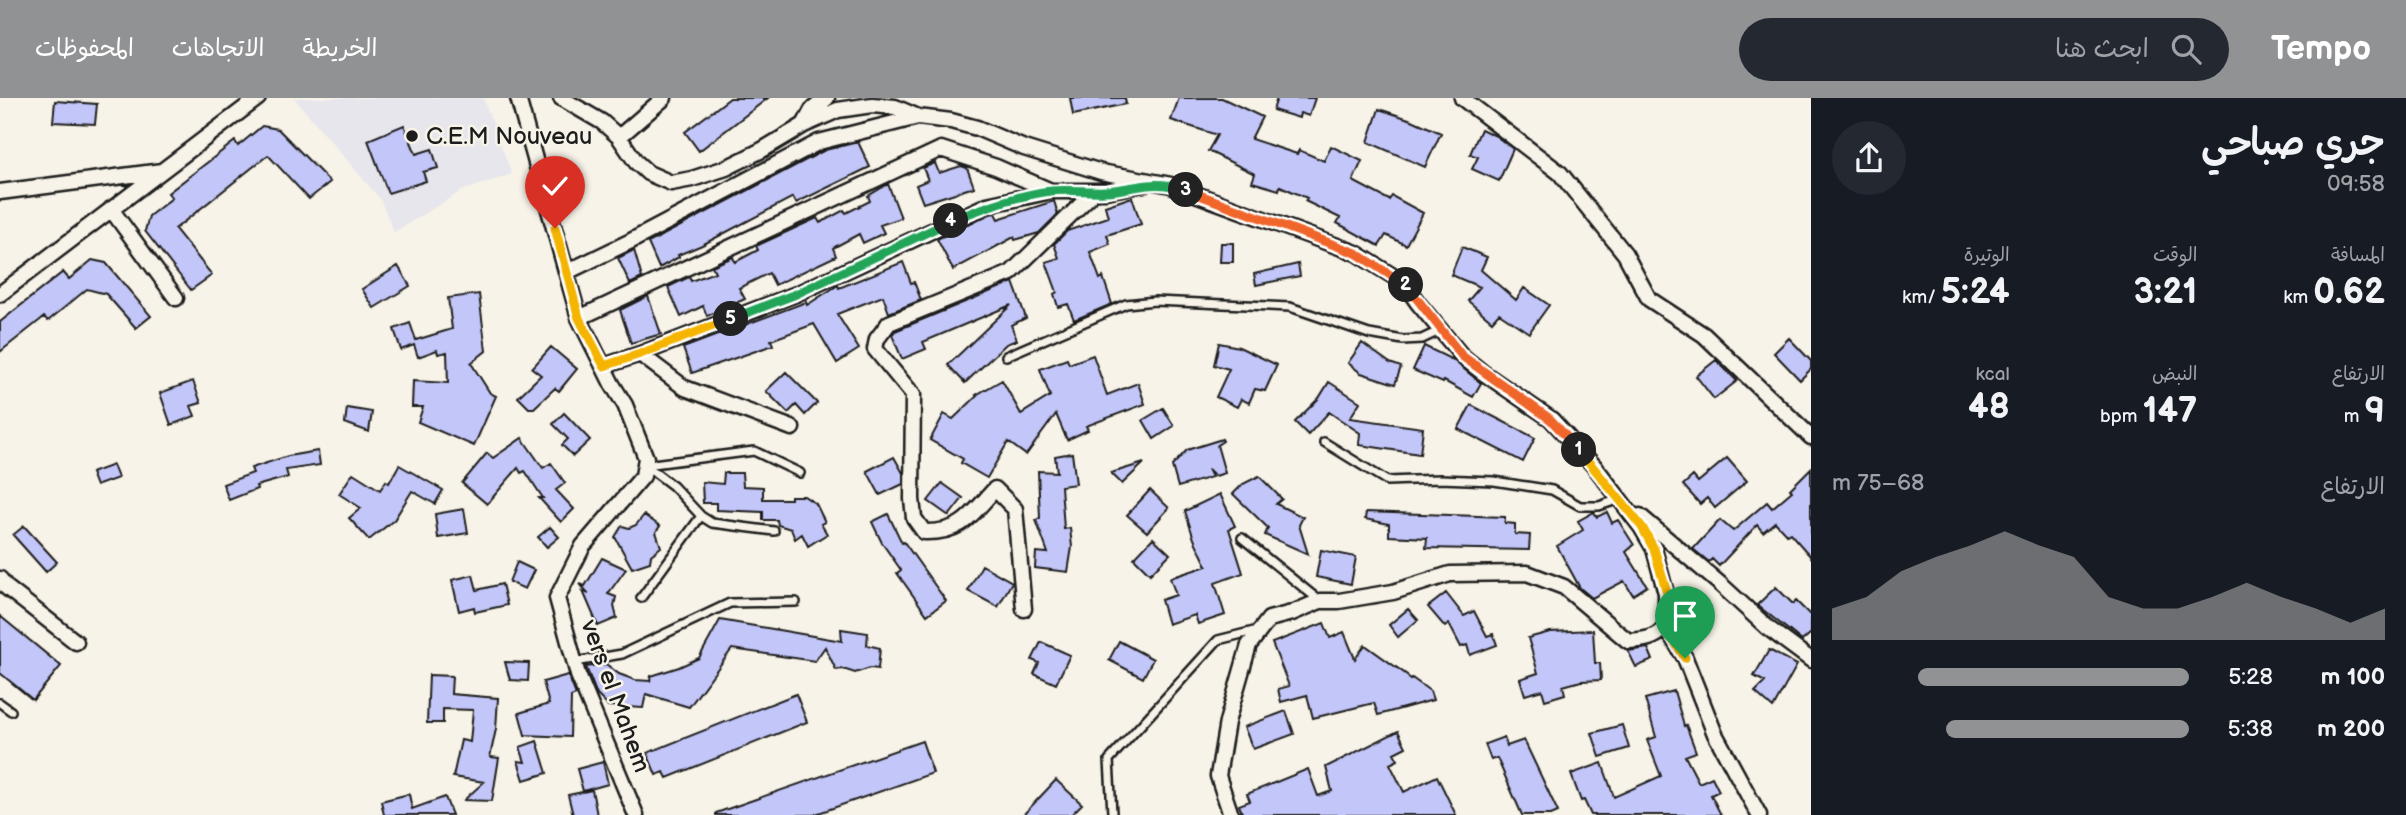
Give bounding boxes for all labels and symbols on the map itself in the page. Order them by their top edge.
place label: C.E.M Nouveau [426,122,592,151]
marker: C.E.M Nouveau [404,128,420,144]
pin [525,156,585,228]
pin: 3 [1168,172,1204,208]
pin: 4 [934,204,968,238]
pin: 2 [1388,268,1424,302]
pin: 5 [714,302,748,336]
pin: 1 [1562,432,1596,468]
pin [1655,586,1715,658]
street label: vers el Mahem [574,615,657,776]

